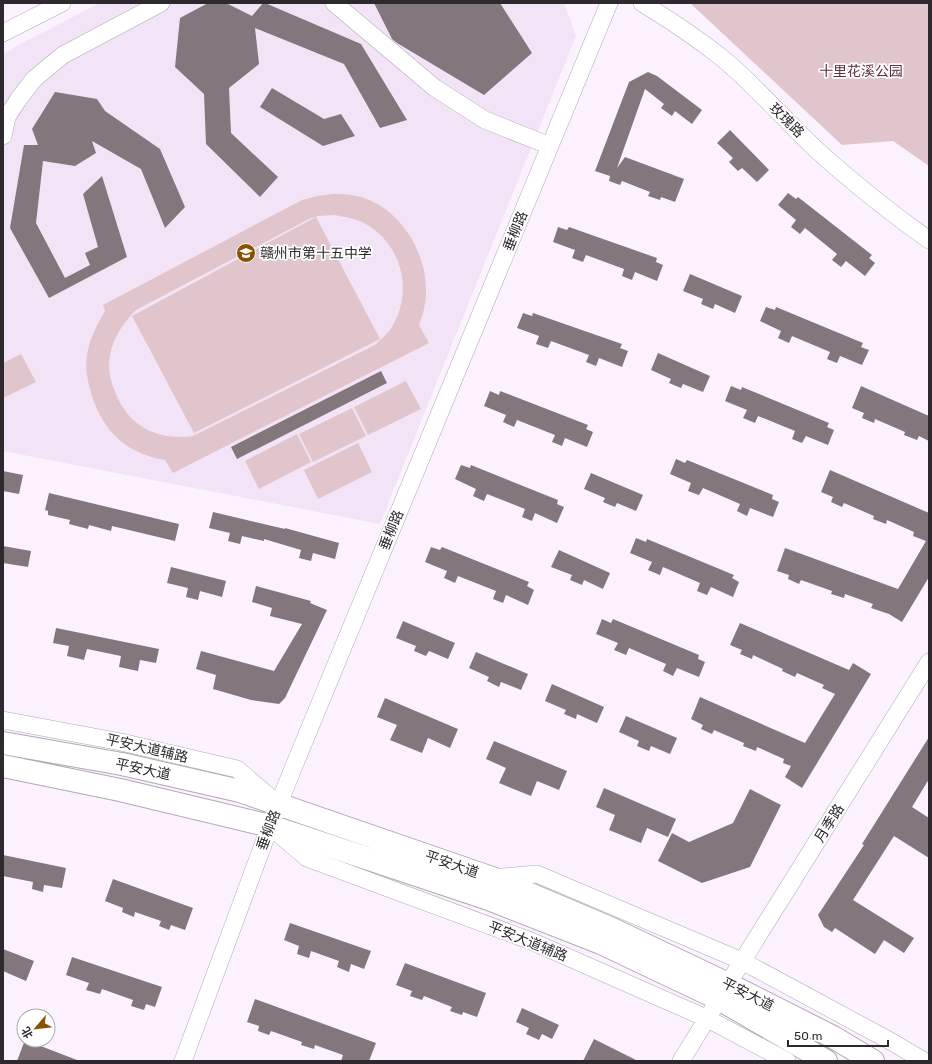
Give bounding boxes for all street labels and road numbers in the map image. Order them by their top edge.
street label: 玫瑰路 [766,99,808,141]
street label: 垂柳路 [500,209,531,254]
street label: 垂柳路 [376,508,407,553]
street label: 平安大道辅路 [104,731,190,766]
street label: 平安大道 [114,755,172,784]
street label: 月季路 [811,801,848,846]
street label: 垂柳路 [253,808,284,853]
street label: 平安大道 [423,847,481,882]
street label: 平安大道辅路 [486,918,570,965]
street label: 平安大道 [719,974,777,1015]

